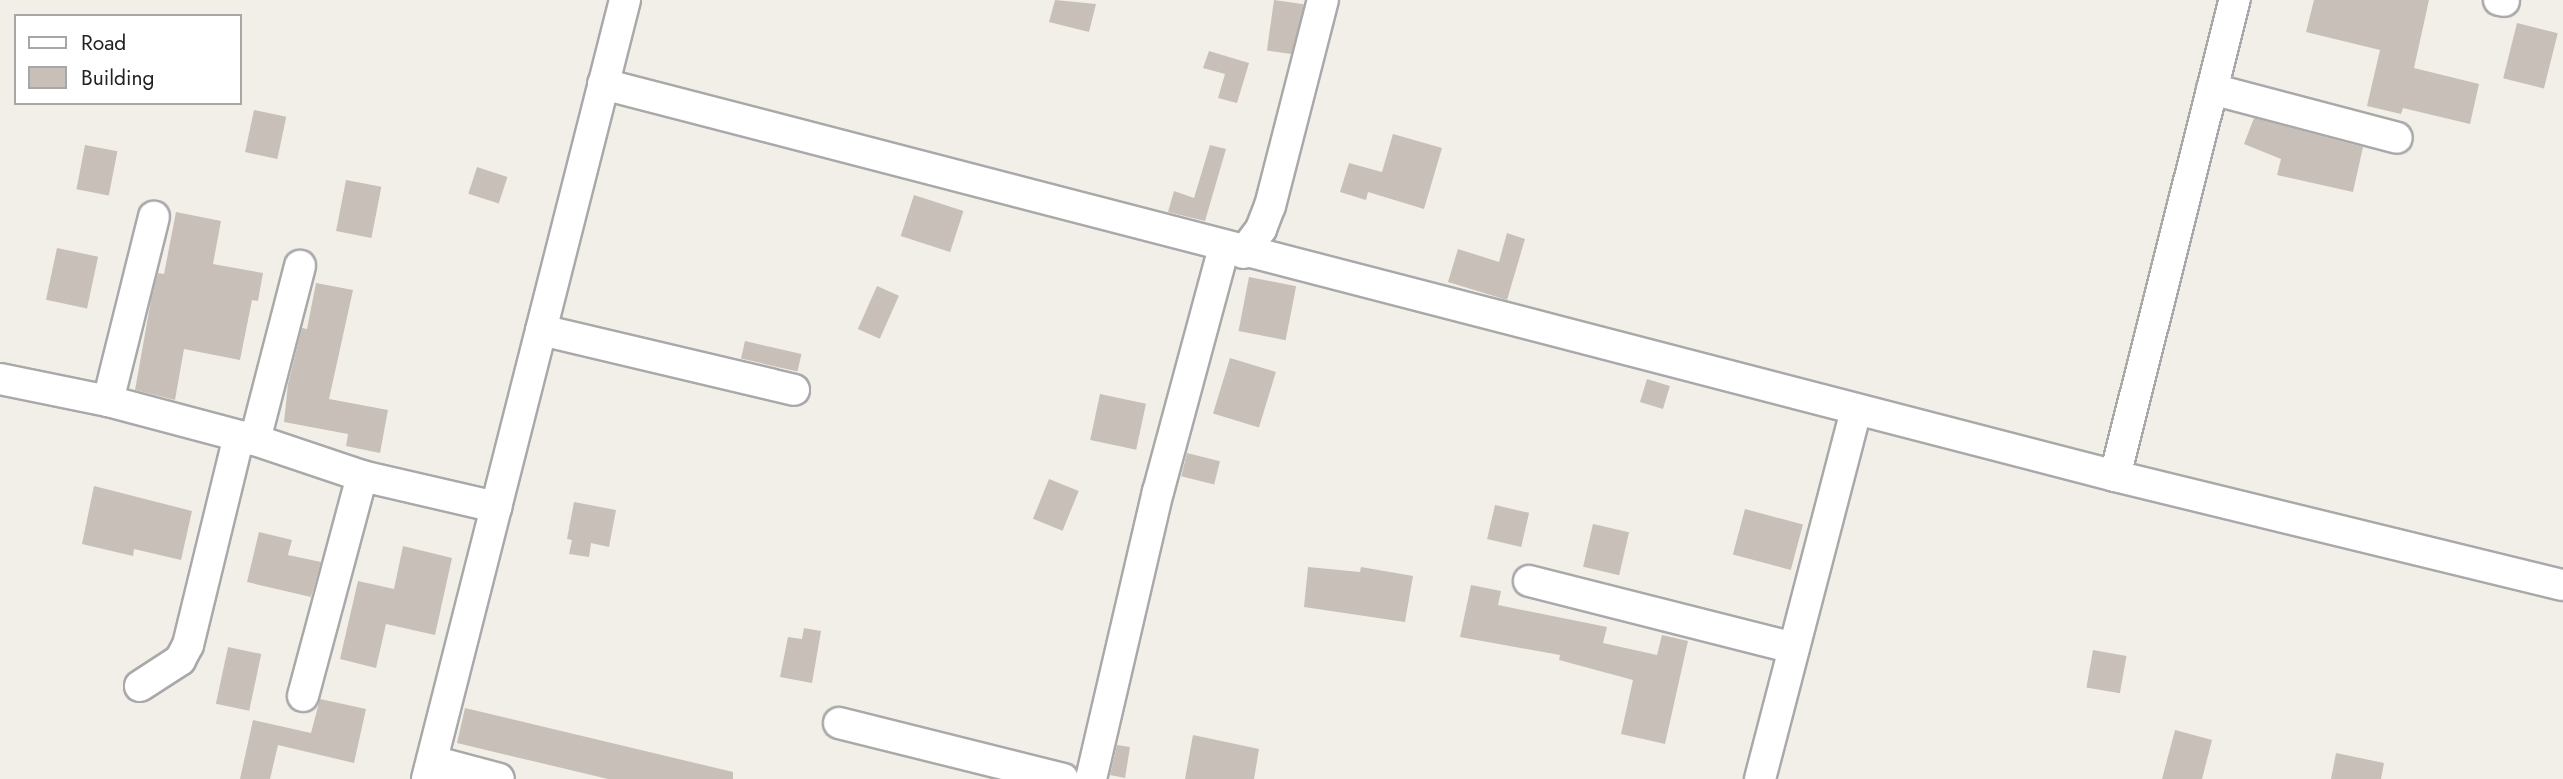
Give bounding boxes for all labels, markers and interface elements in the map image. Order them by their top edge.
legend [14,14,242,105]
text: Road [81,28,126,58]
text: Building [81,63,154,93]

